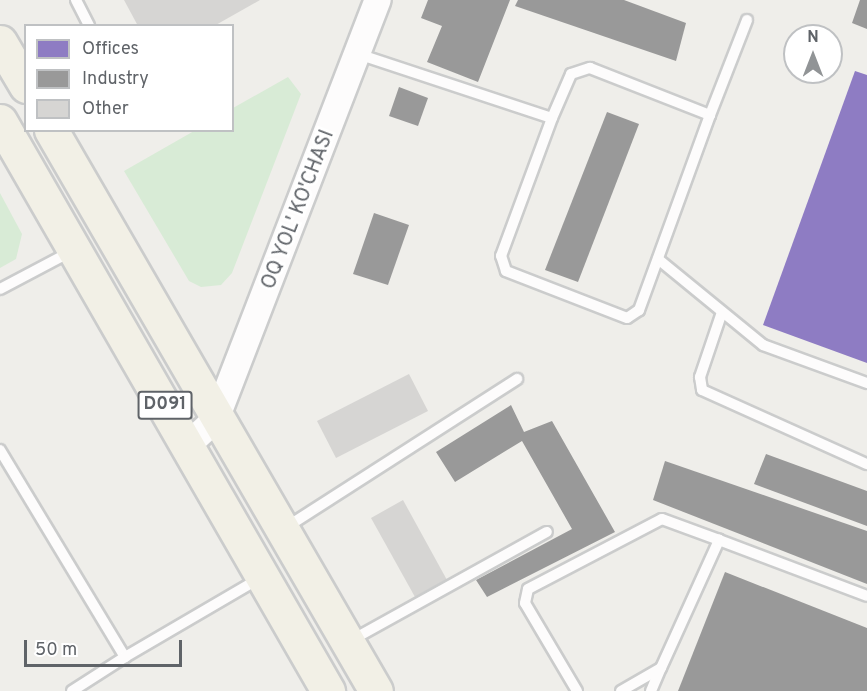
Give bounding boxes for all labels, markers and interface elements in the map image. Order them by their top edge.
legend [24,24,234,132]
north arrow [783,24,843,84]
text: N [807,28,819,48]
text: Offices [82,38,139,61]
text: Industry [82,68,149,91]
text: Other [82,98,129,121]
street label: OQ YOL' KO'CHASI [257,127,341,293]
road number: D091 [136,390,194,420]
scale bar [27,628,184,666]
text: 50 m [35,639,77,662]

